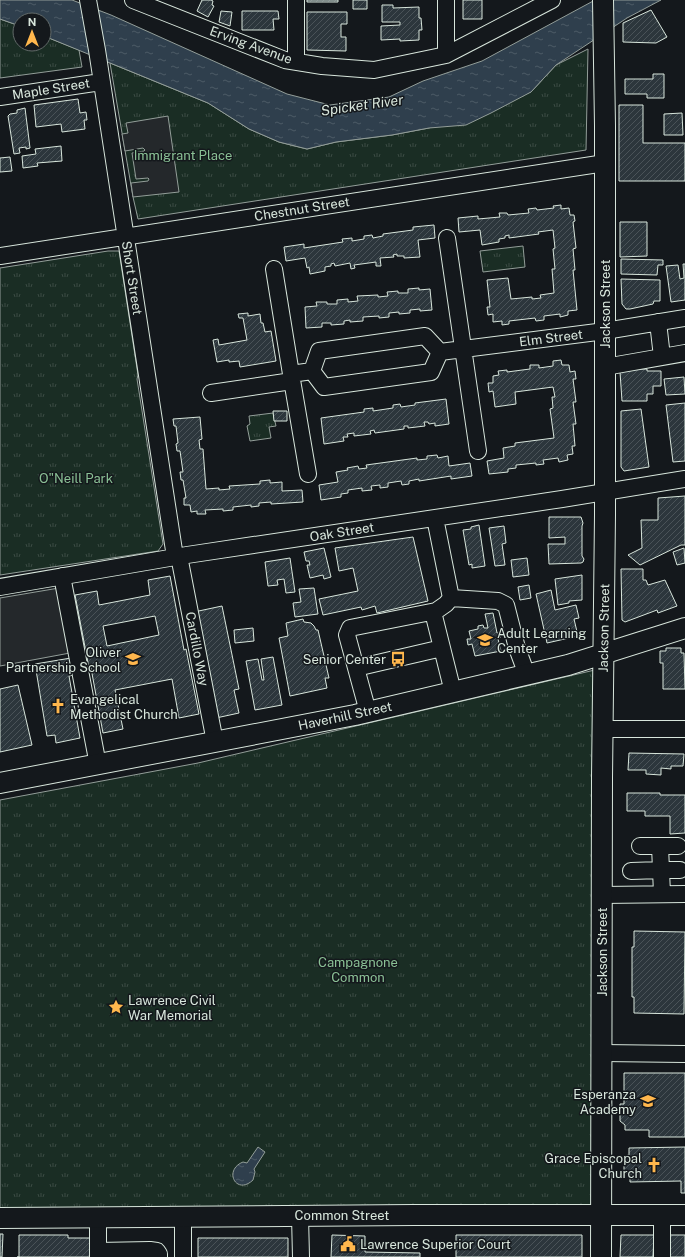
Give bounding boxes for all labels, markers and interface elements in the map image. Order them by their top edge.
north arrow [12,12,52,52]
text: N [28,16,36,28]
street label: Erving Avenue [208,23,294,67]
street label: Maple Street [11,75,91,103]
water label: Spicket River [320,91,405,119]
park label: Immigrant Place [134,148,232,163]
street label: Chestnut Street [253,194,351,224]
street label: Short Street [119,240,145,316]
street label: Jackson Street [598,260,613,348]
street label: Elm Street [518,327,584,349]
park label: O"Neill Park [39,471,113,486]
street label: Oak Street [309,520,375,544]
street label: Jackson Street [596,583,612,673]
street label: Cardillo Way [182,611,212,687]
place label: Adult Learning Center [497,626,586,656]
school or university icon: Adult Learning Center [476,631,494,649]
place label: Oliver Partnership School [6,645,121,675]
school or university icon: Oliver Partnership School [124,650,142,668]
bus stop icon: Senior Center [389,650,407,668]
place label: Senior Center [303,652,386,667]
place label: Evangelical Methodist Church [70,692,178,722]
church icon: Evangelical Methodist Church [49,697,67,715]
street label: Haverhill Street [297,699,393,733]
street label: Jackson Street [595,908,610,996]
park label: Campagnone Common [318,955,398,985]
place label: Lawrence Civil War Memorial [128,993,216,1023]
place icon: Lawrence Civil War Memorial [107,998,125,1016]
place label: Esperanza Academy [573,1087,636,1117]
school or university icon: Esperanza Academy [639,1092,657,1110]
place label: Grace Episcopal Church [544,1151,642,1181]
church icon: Grace Episcopal Church [645,1156,663,1174]
street label: Common Street [295,1208,389,1223]
public building icon: Lawrence Superior Court [339,1235,357,1253]
place label: Lawrence Superior Court [360,1237,511,1252]

